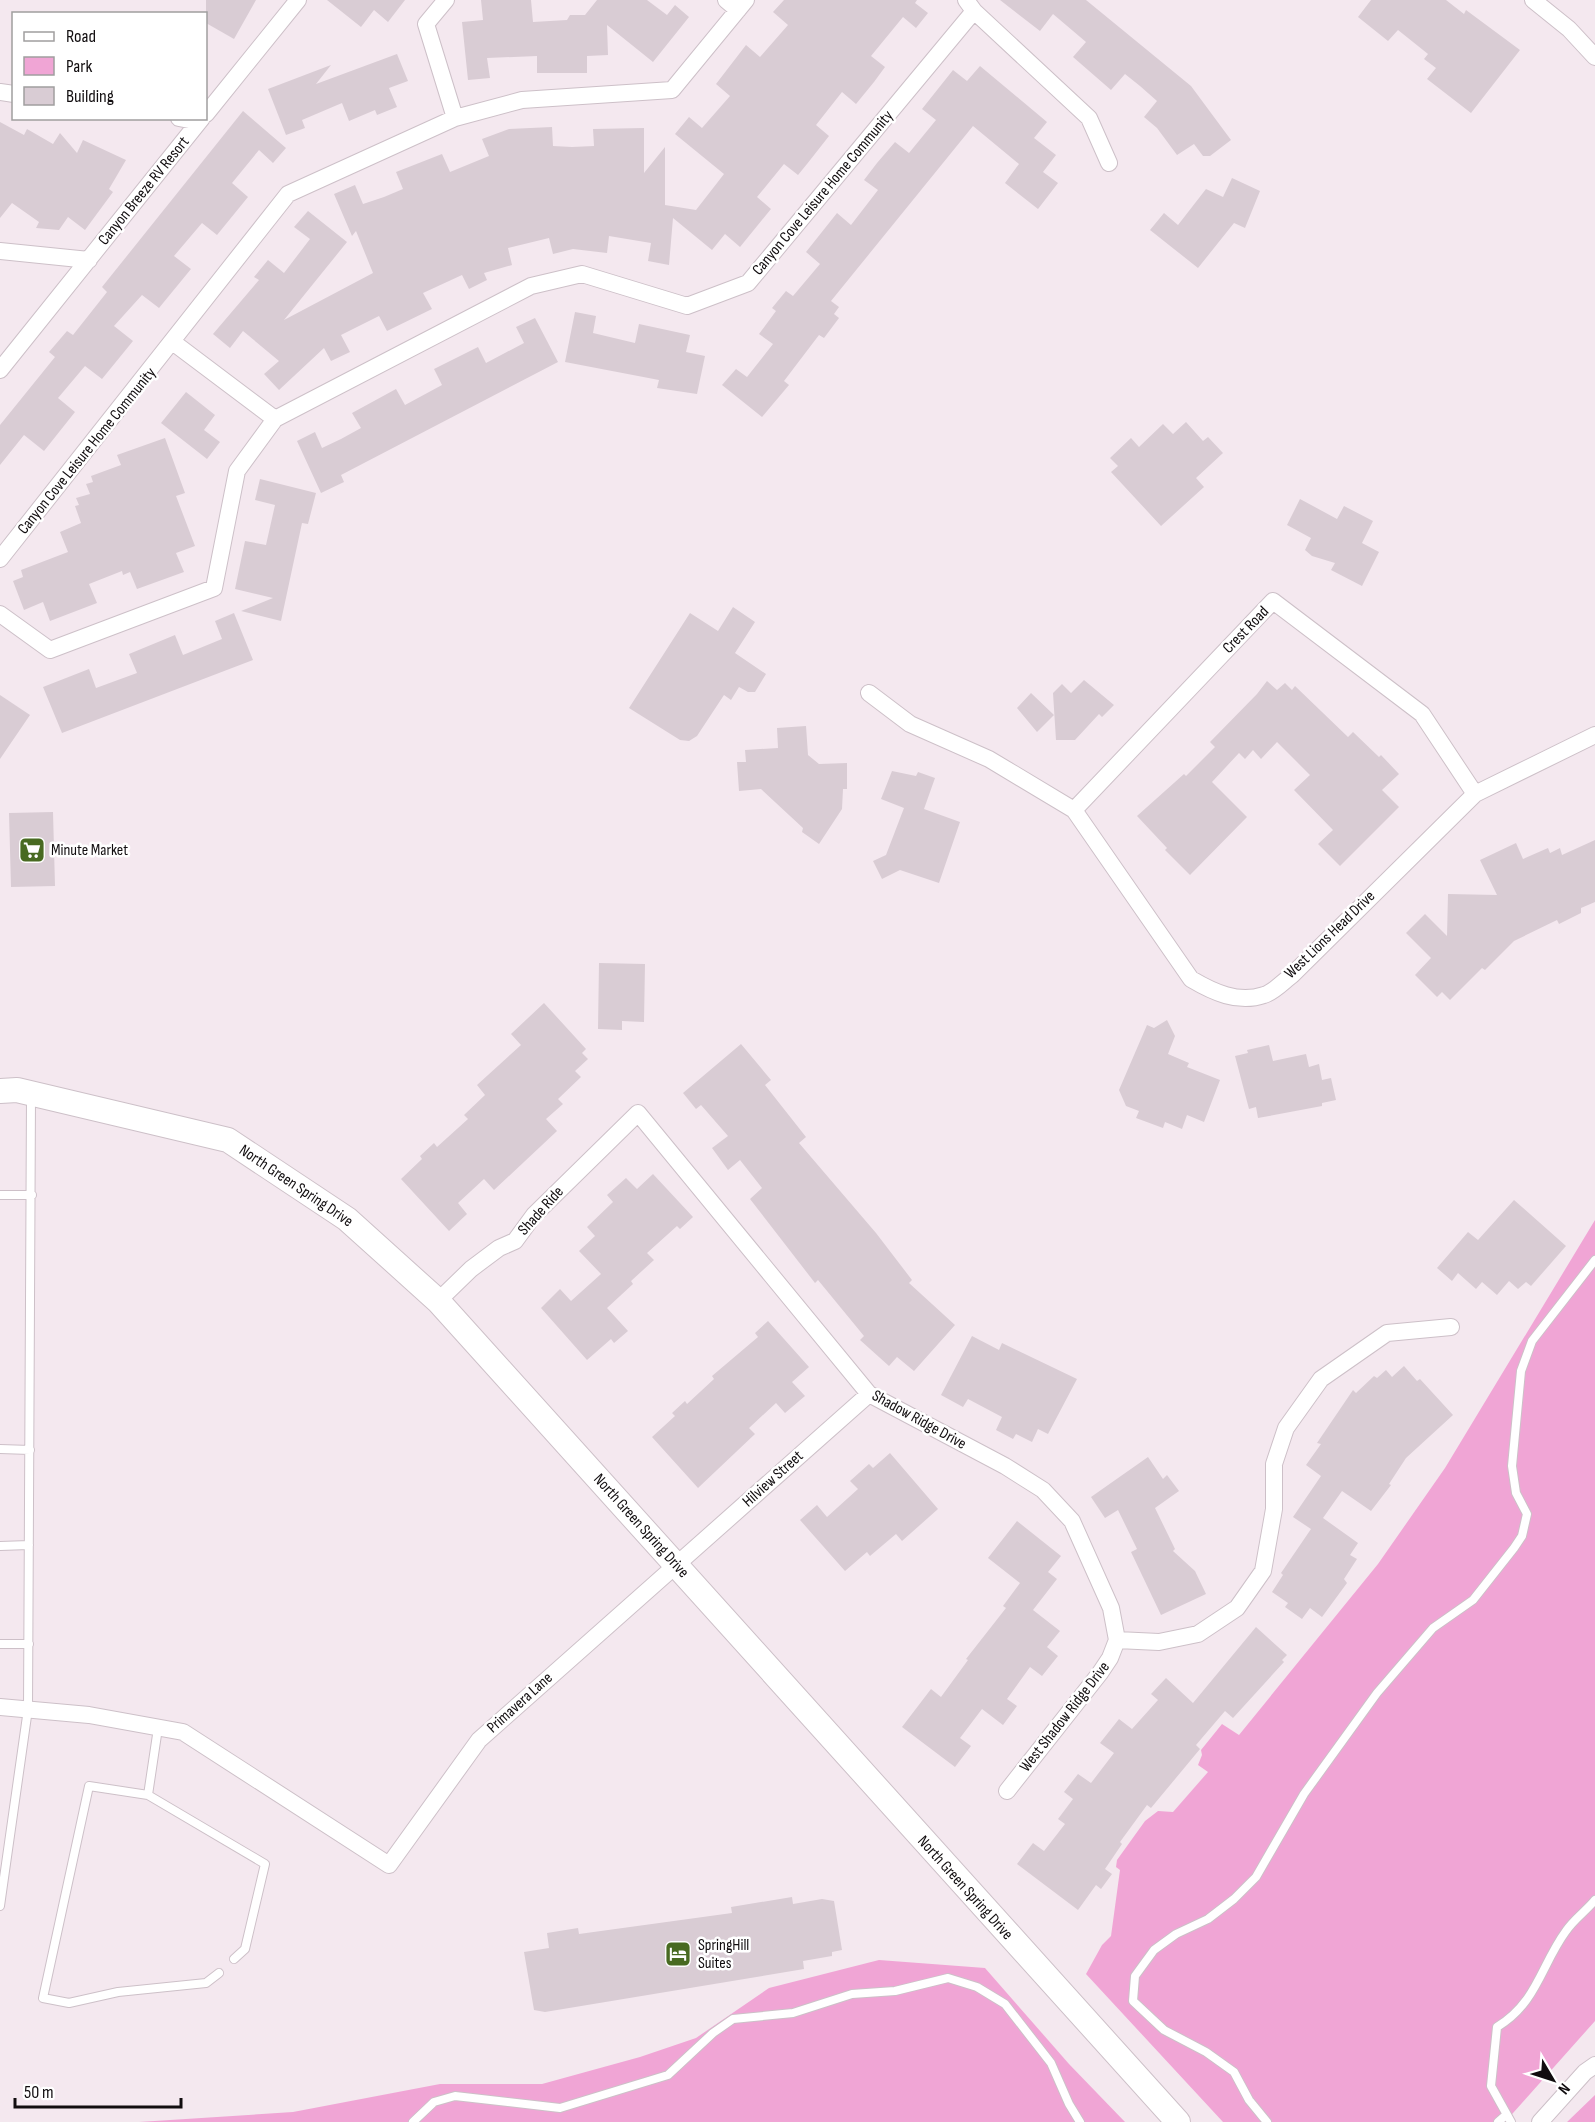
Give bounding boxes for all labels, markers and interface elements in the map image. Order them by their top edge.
legend [12,12,207,120]
text: Road [66,26,96,47]
text: Park [66,56,92,77]
text: Building [66,86,114,107]
street label: Canyon Cove Leisure Home Community [749,107,897,279]
street label: Canyon Breeze RV Resort [94,133,194,249]
street label: Canyon Cove Leisure Home Community [14,364,160,538]
street label: Crest Road [1219,602,1273,658]
supermarket icon: Minute Market [17,835,47,865]
place label: Minute Market [51,841,128,860]
street label: West Lions Head Drive [1281,887,1379,983]
street label: North Green Spring Drive [235,1141,357,1231]
street label: Shade Ride [514,1183,568,1239]
street label: Shadow Ridge Drive [869,1386,969,1454]
street label: Hilview Street [739,1447,807,1511]
street label: North Green Spring Drive [589,1470,693,1582]
street label: West Shadow Ridge Drive [1016,1658,1114,1776]
street label: Primavera Lane [483,1669,557,1737]
street label: North Green Spring Drive [913,1832,1017,1944]
place label: SpringHill Suites [698,1936,749,1973]
hotel icon: SpringHill Suites [663,1939,693,1969]
north arrow [1523,2050,1583,2110]
scale bar [15,2071,182,2109]
text: N [1553,2079,1574,2098]
text: 50 m [24,2082,54,2103]

